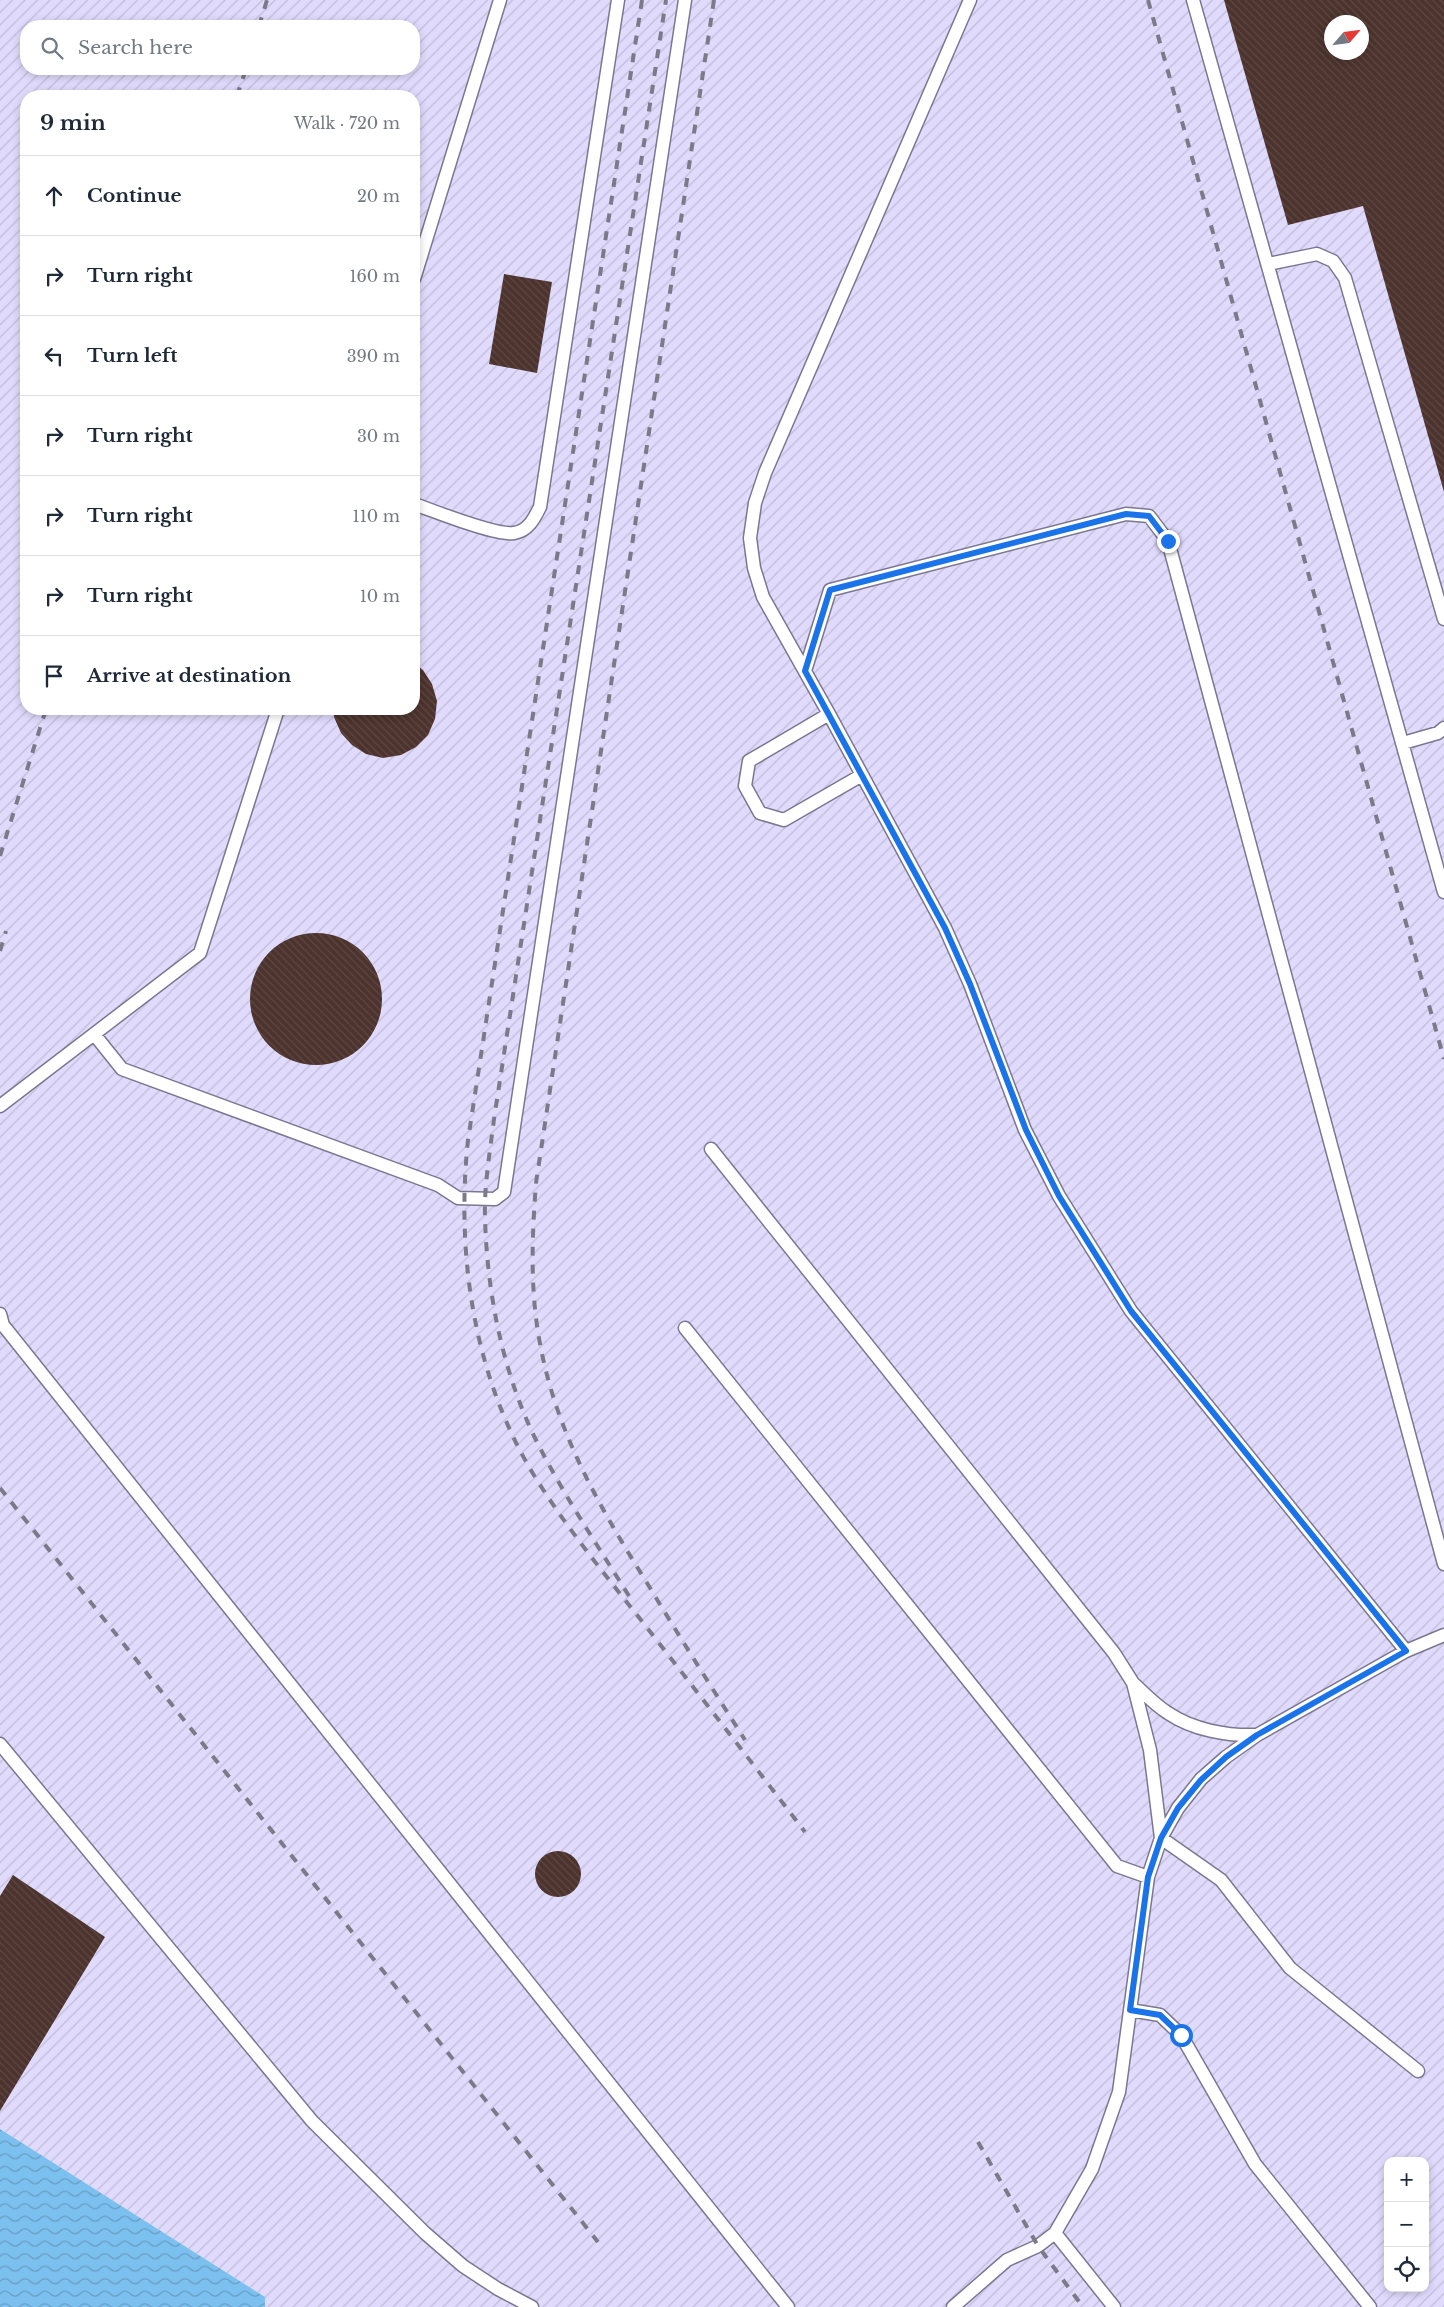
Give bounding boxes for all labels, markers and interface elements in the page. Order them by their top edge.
north arrow [1324,15,1369,60]
search box [20,20,420,75]
icon: search [38,34,66,62]
text: Search here [78,36,193,59]
text: 9 min [40,110,106,136]
text: Walk · 720 m [294,113,400,133]
icon: ahead [40,182,68,210]
text: Continue [87,184,182,207]
text: 20 m [357,186,400,206]
icon: right [40,262,68,290]
text: Turn right [87,264,193,287]
text: 160 m [349,266,400,286]
icon: left [40,342,68,370]
text: Turn left [87,344,178,367]
text: 390 m [347,346,400,366]
icon: right [40,422,68,450]
text: Turn right [87,424,193,447]
text: 30 m [357,426,400,446]
icon: right [40,502,68,530]
text: Turn right [87,504,193,527]
text: 110 m [353,506,400,526]
route end [1157,530,1180,553]
icon: right [40,582,68,610]
text: Turn right [87,584,193,607]
text: 10 m [360,586,400,606]
icon: arrive [40,662,68,690]
text: Arrive at destination [87,664,291,687]
route start [1170,2024,1193,2047]
map controls [1384,2157,1429,2292]
button: + [1384,2157,1429,2202]
button: − [1384,2202,1429,2247]
button: locate [1384,2247,1429,2292]

